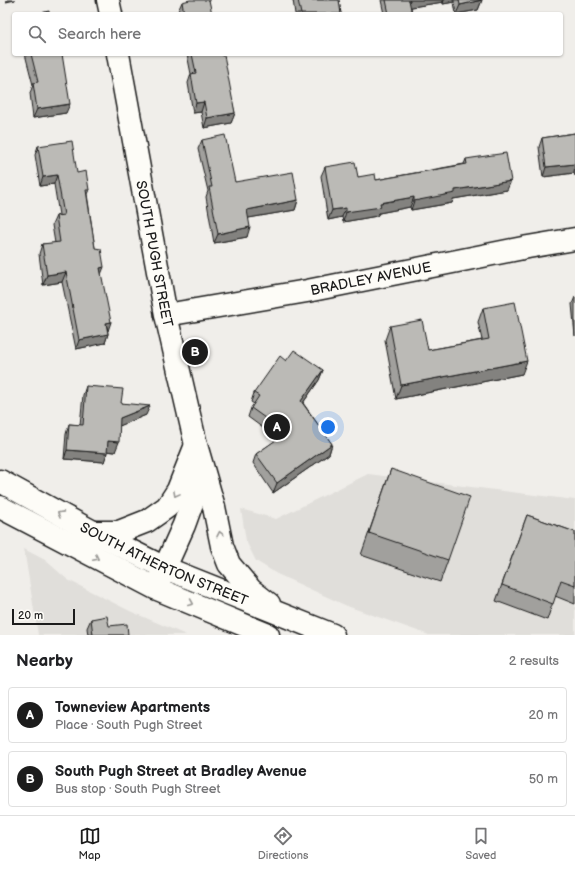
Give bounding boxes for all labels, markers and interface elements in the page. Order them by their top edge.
search box [12,12,563,56]
icon: search [26,23,48,45]
text: Search here [58,25,141,44]
street label: SOUTH PUGH STREET [133,179,177,329]
street label: BRADLEY AVENUE [309,258,433,299]
pin: B [182,337,208,367]
pin: A [264,412,290,442]
your location [318,417,338,437]
one-way arrow [173,490,181,497]
one-way arrow [57,511,64,519]
street label: SOUTH ATHERTON STREET [77,518,251,609]
one-way arrow [216,531,224,537]
one-way arrow [92,553,100,561]
one-way arrow [188,598,195,606]
scale bar [12,607,75,626]
text: 20 m [18,609,43,622]
text: Nearby [16,651,73,671]
text: 2 results [509,653,559,669]
text: Towneview Apartments [55,698,210,717]
text: A [26,707,34,723]
text: 20 m [528,707,558,723]
text: Place · South Pugh Street [55,717,202,733]
text: South Pugh Street at Bradley Avenue [55,762,307,781]
text: B [25,771,35,787]
text: 50 m [529,771,558,787]
text: Bus stop · South Pugh Street [55,781,220,797]
tab: Map [79,825,101,862]
tab: Directions [258,825,308,862]
tab: Saved [466,825,496,862]

